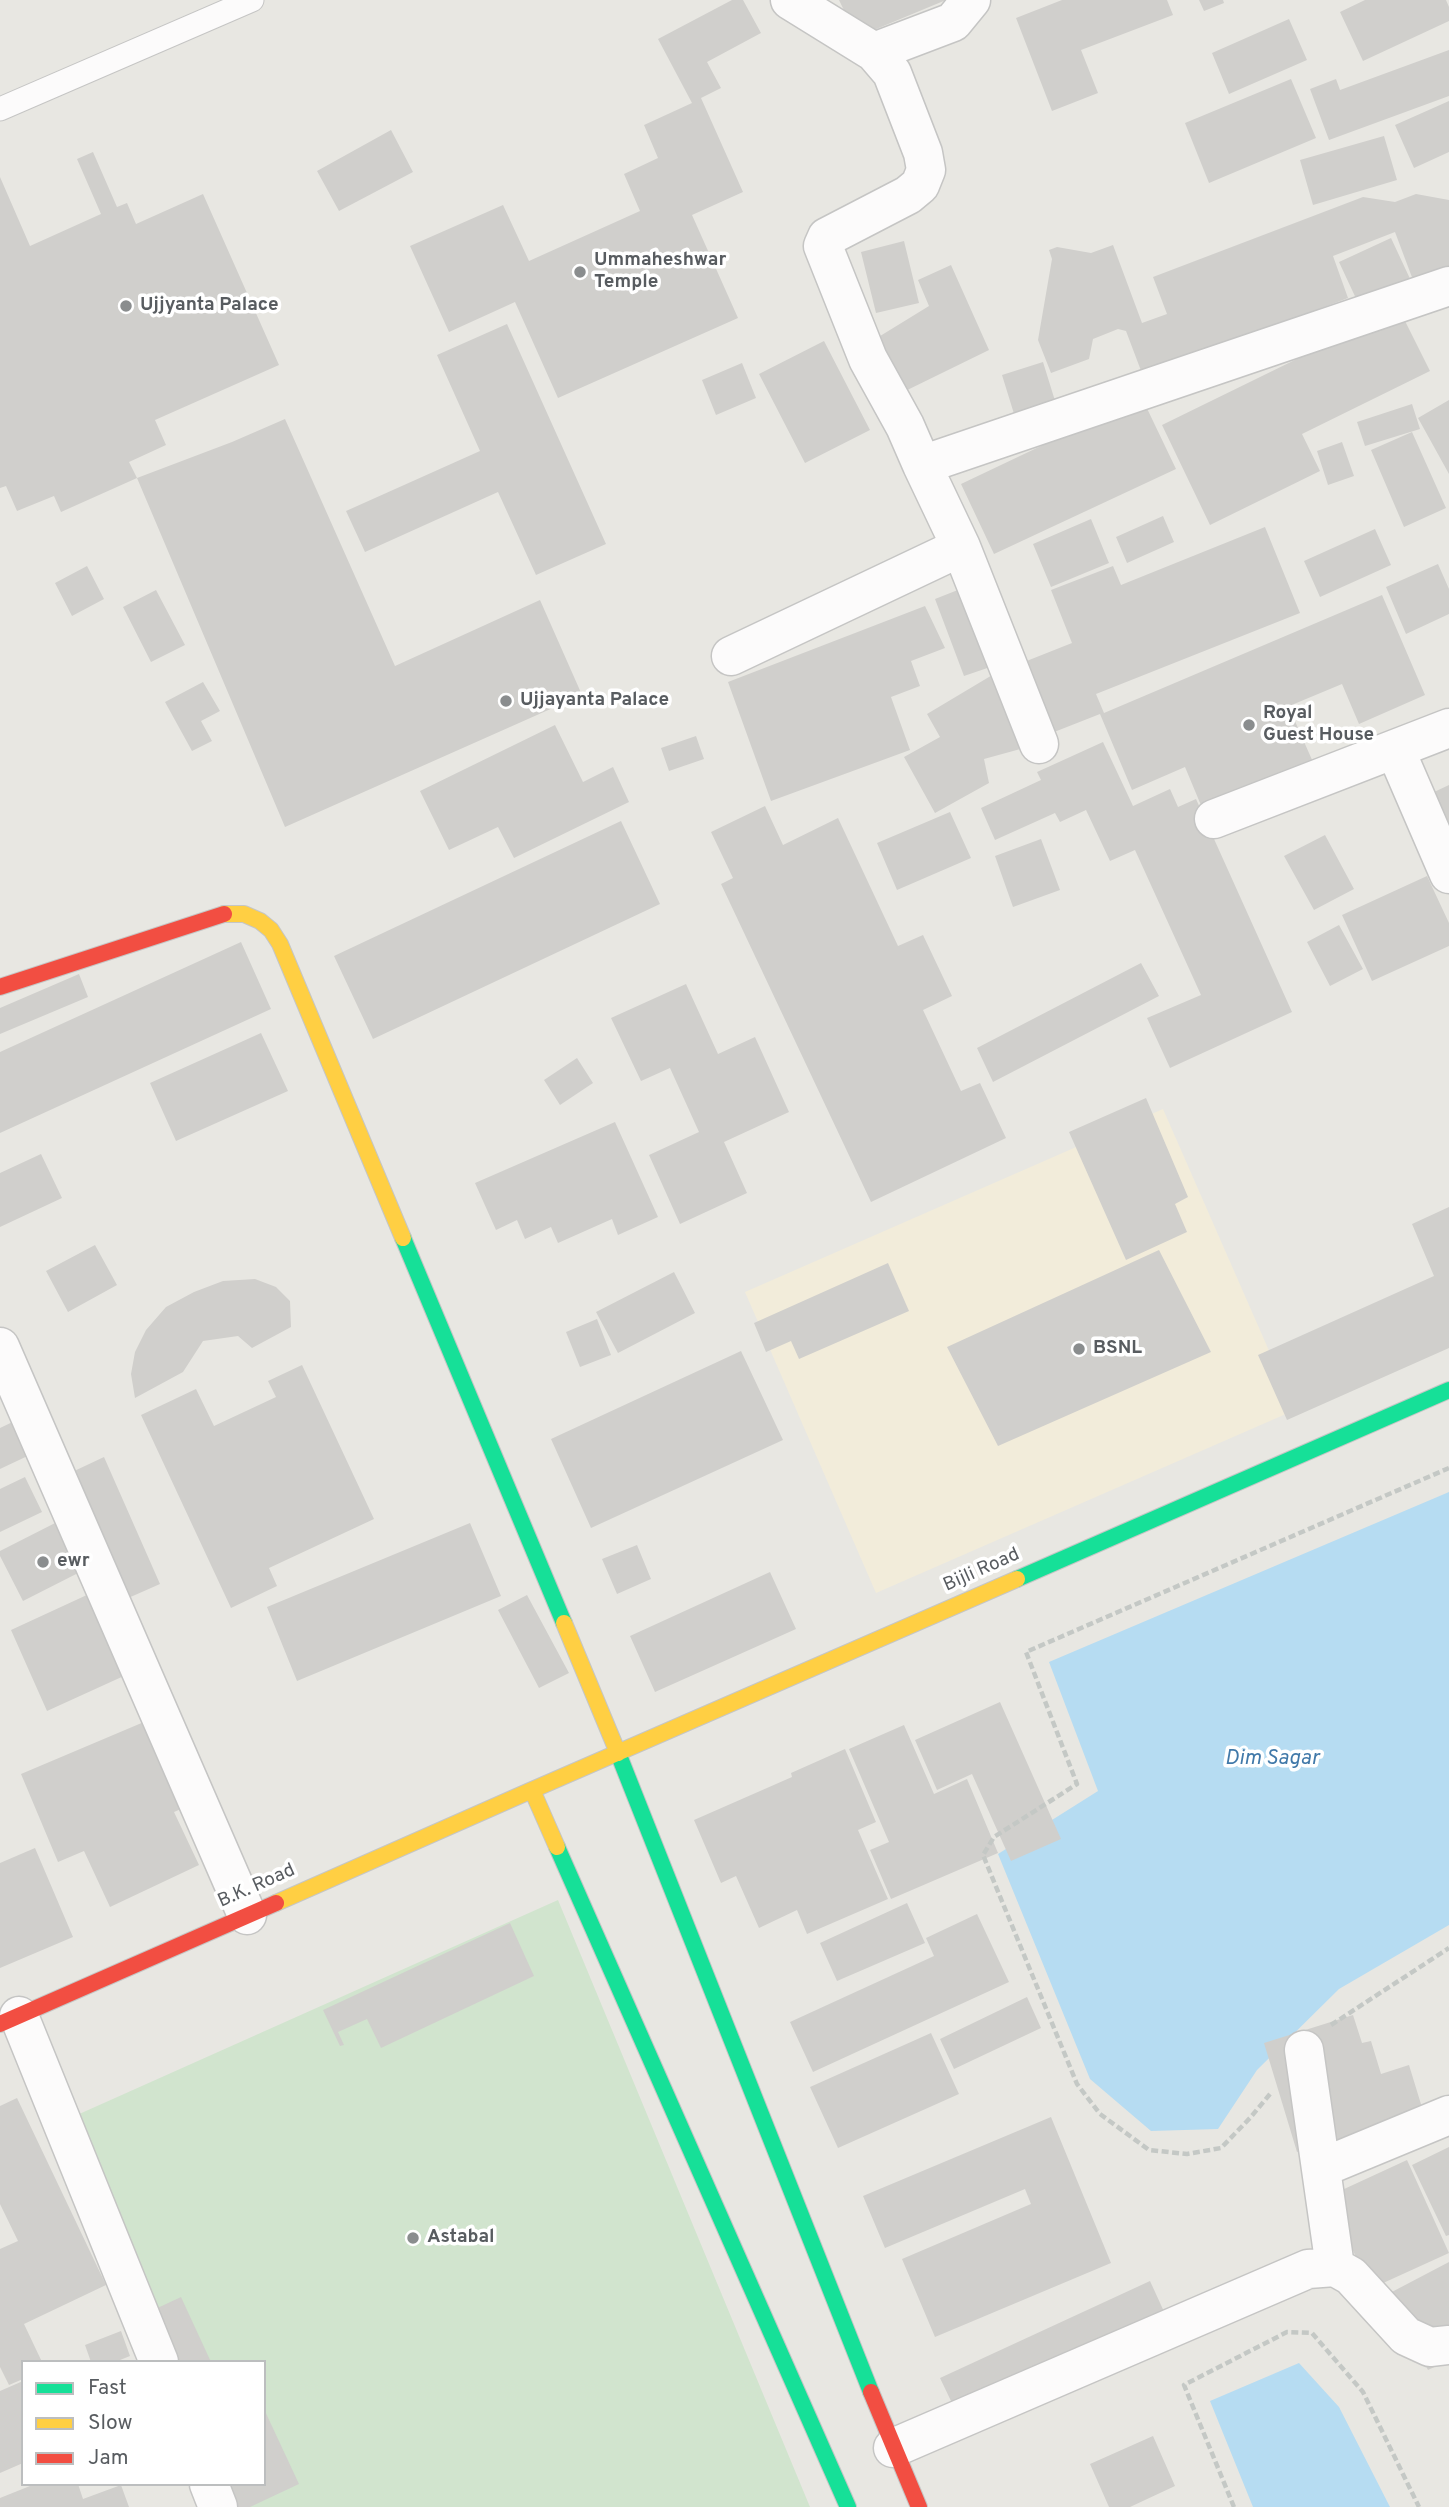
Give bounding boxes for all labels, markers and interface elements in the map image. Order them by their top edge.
place label: Ummaheshwar Temple [594,250,726,294]
marker: Ummaheshwar Temple [572,264,588,280]
place label: Ujjyanta Palace [140,295,279,317]
marker: Ujjyanta Palace [118,298,134,314]
place label: Ujjayanta Palace [520,690,669,712]
marker: Ujjayanta Palace [498,693,514,709]
place label: Royal Guest House [1263,703,1374,747]
marker: Royal Guest House [1241,717,1257,733]
place label: BSNL [1093,1338,1142,1360]
marker: BSNL [1071,1341,1087,1357]
street label: Bijli Road [940,1544,1024,1598]
place label: ewr [57,1551,90,1573]
marker: ewr [35,1554,51,1570]
water label: Dim Sagar [1225,1747,1319,1773]
street label: B.K. Road [215,1860,299,1914]
place label: Astabal [427,2227,495,2249]
marker: Astabal [405,2230,421,2246]
legend [21,2360,266,2486]
text: Fast [88,2375,127,2402]
text: Slow [88,2410,133,2437]
text: Jam [88,2445,129,2472]

